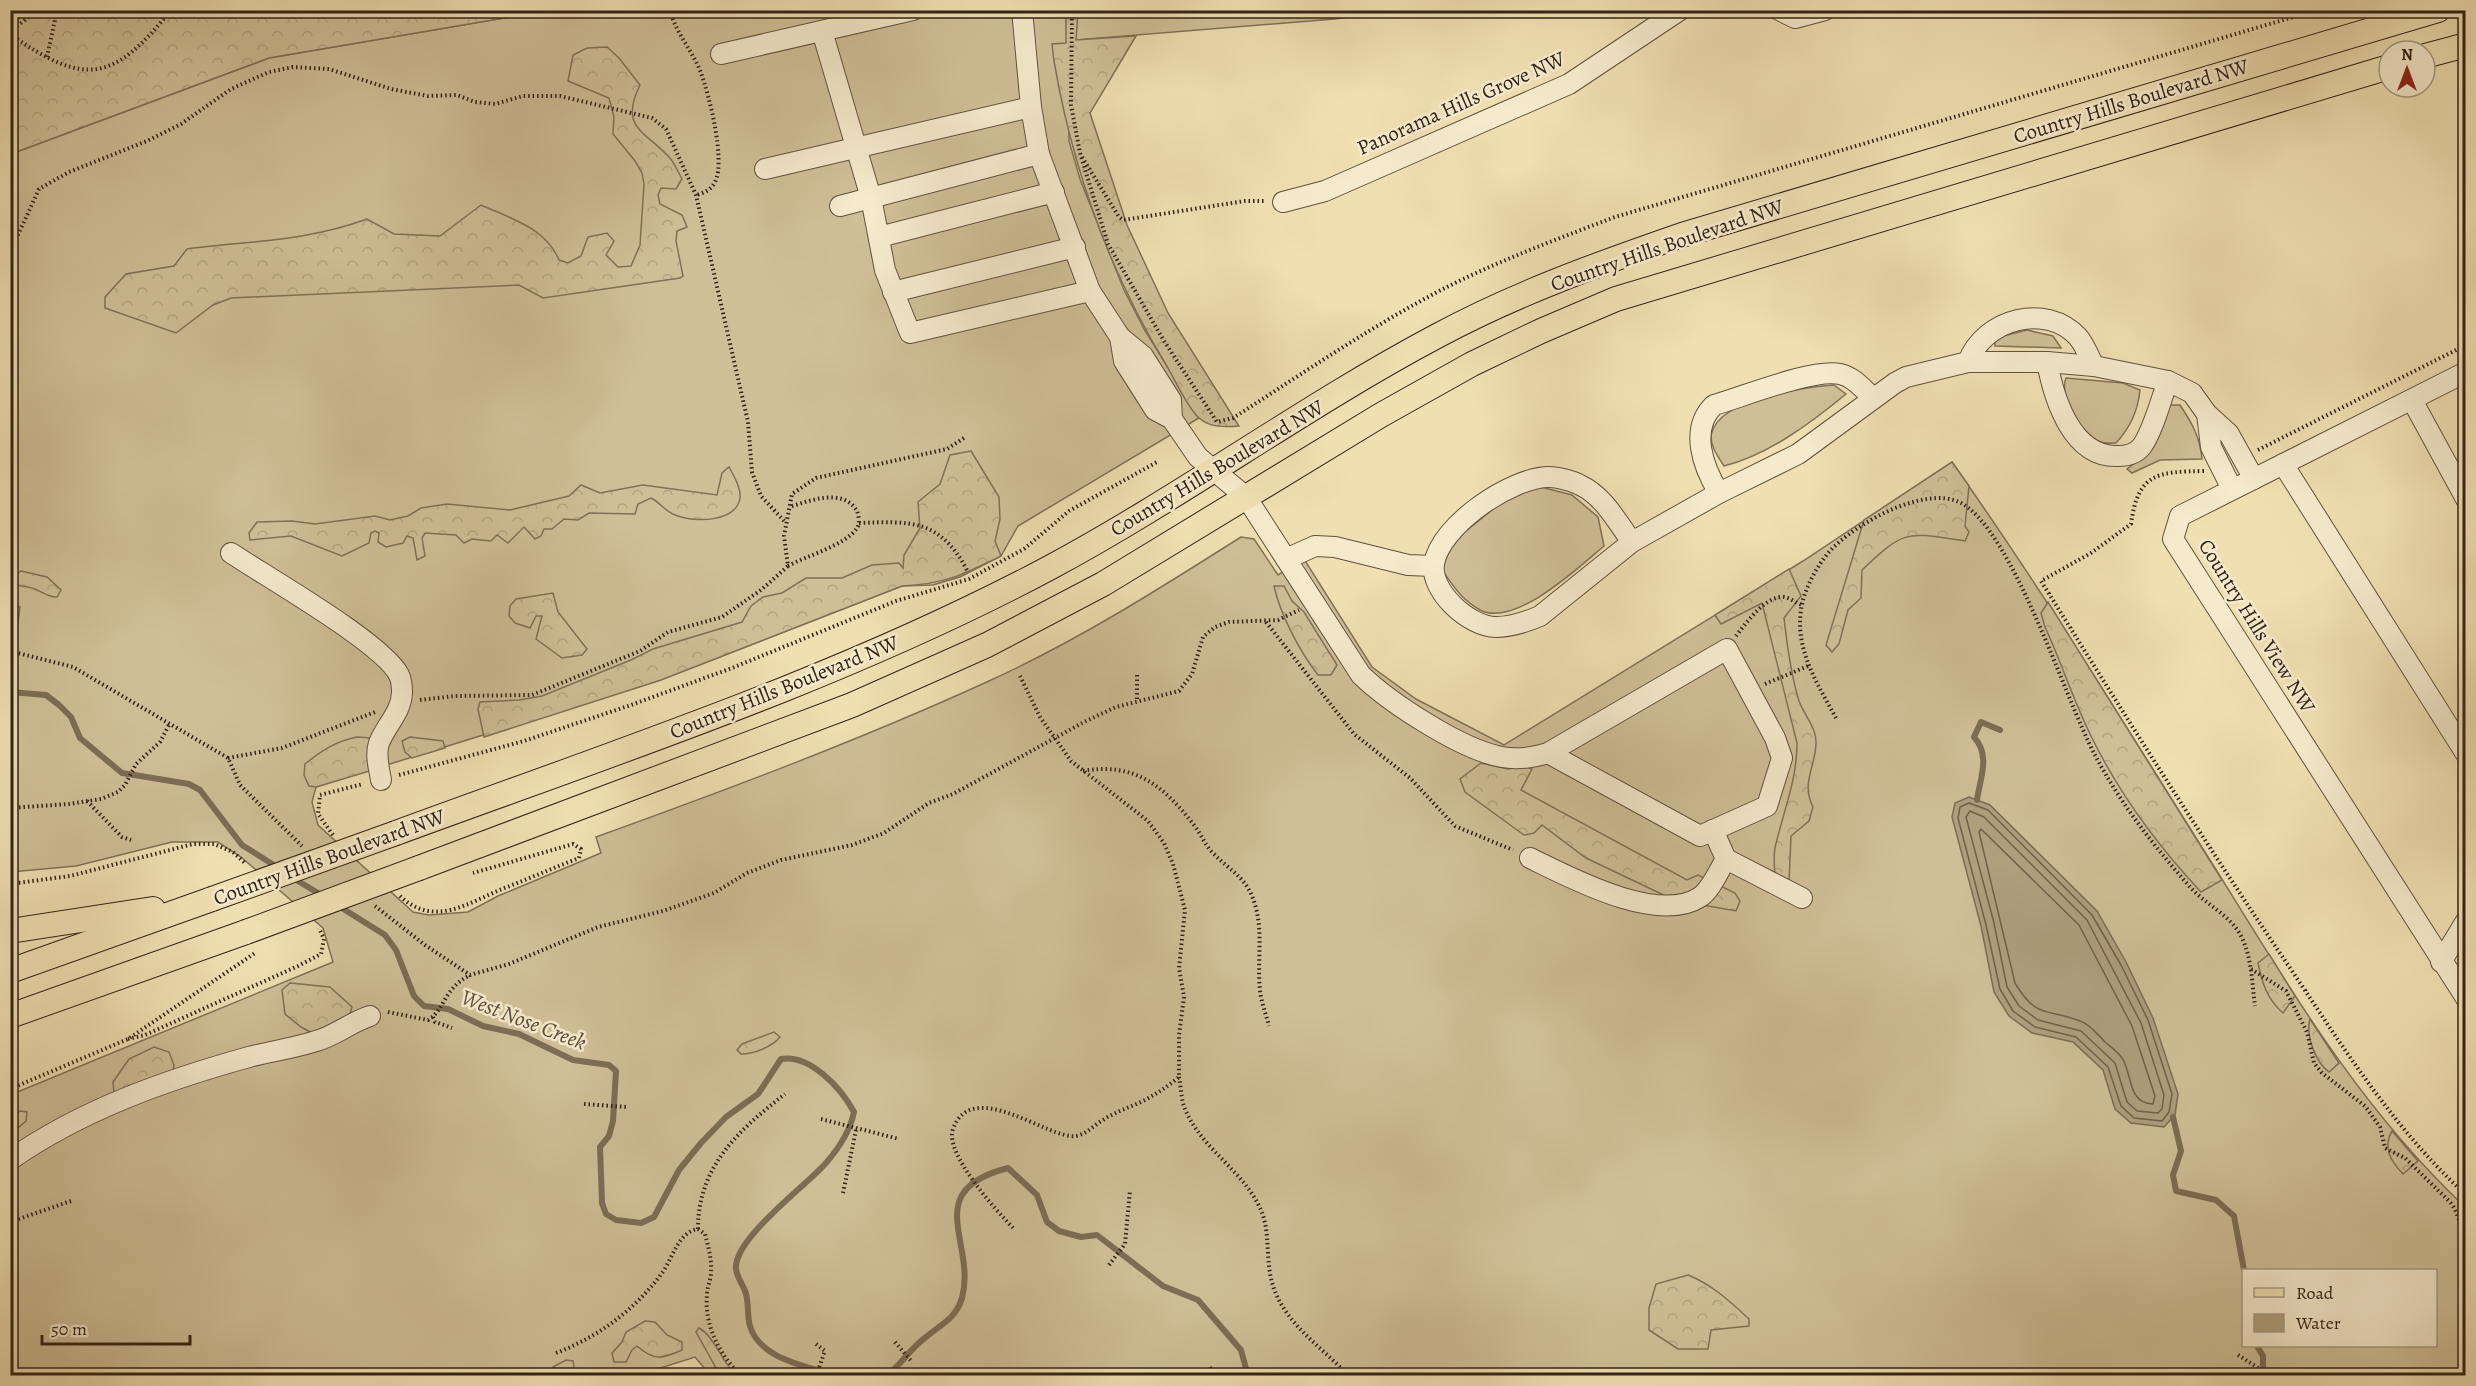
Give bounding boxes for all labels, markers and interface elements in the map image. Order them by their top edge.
north arrow [2377,39,2437,99]
street label: Panorama Hills Grove NW [1352,44,1570,162]
text: N [2401,44,2413,66]
street label: Country Hills Boulevard NW [2010,52,2252,150]
street label: Country Hills Boulevard NW [1547,192,1788,298]
street label: Country Hills Boulevard NW [1105,393,1329,543]
street label: Country Hills View NW [2192,534,2322,719]
street label: Country Hills Boulevard NW [665,628,903,746]
street label: Country Hills Boulevard NW [209,802,449,912]
water label: West Nose Creek [457,982,591,1058]
legend [2242,1269,2437,1347]
text: Road [2296,1281,2334,1305]
scale bar [42,1308,190,1346]
text: Water [2295,1311,2341,1335]
text: 50 m [51,1317,87,1341]

